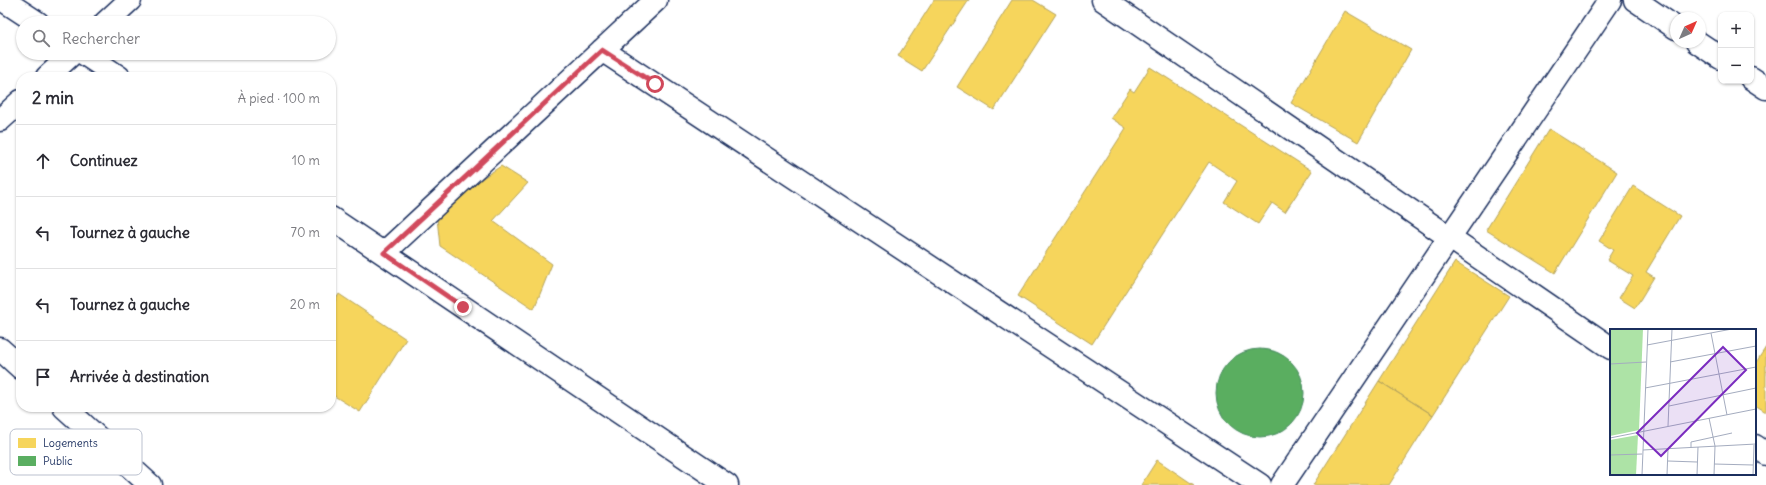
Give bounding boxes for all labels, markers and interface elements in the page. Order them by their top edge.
north arrow [1670,12,1706,48]
map controls [1718,12,1754,84]
button: + [1718,12,1754,48]
search box [16,16,336,60]
icon: search [30,27,52,49]
text: Rechercher [62,29,140,48]
button: − [1718,48,1754,84]
route start [646,75,664,93]
text: 2 min [32,87,74,109]
text: À pied · 100 m [238,90,320,107]
icon: ahead [32,150,54,172]
text: Continuez [70,151,138,170]
text: 10 m [292,152,320,169]
icon: left [32,222,54,244]
text: Tournez à gauche [70,223,190,242]
text: 70 m [291,224,320,241]
icon: left [32,294,54,316]
text: Tournez à gauche [70,295,190,314]
text: 20 m [290,296,320,313]
route end [454,298,472,316]
inset map [1610,329,1756,475]
icon: arrive [32,366,54,388]
text: Arrivée à destination [70,367,209,386]
legend [10,429,142,475]
text: Logements [43,436,98,450]
text: Public [43,454,73,468]

